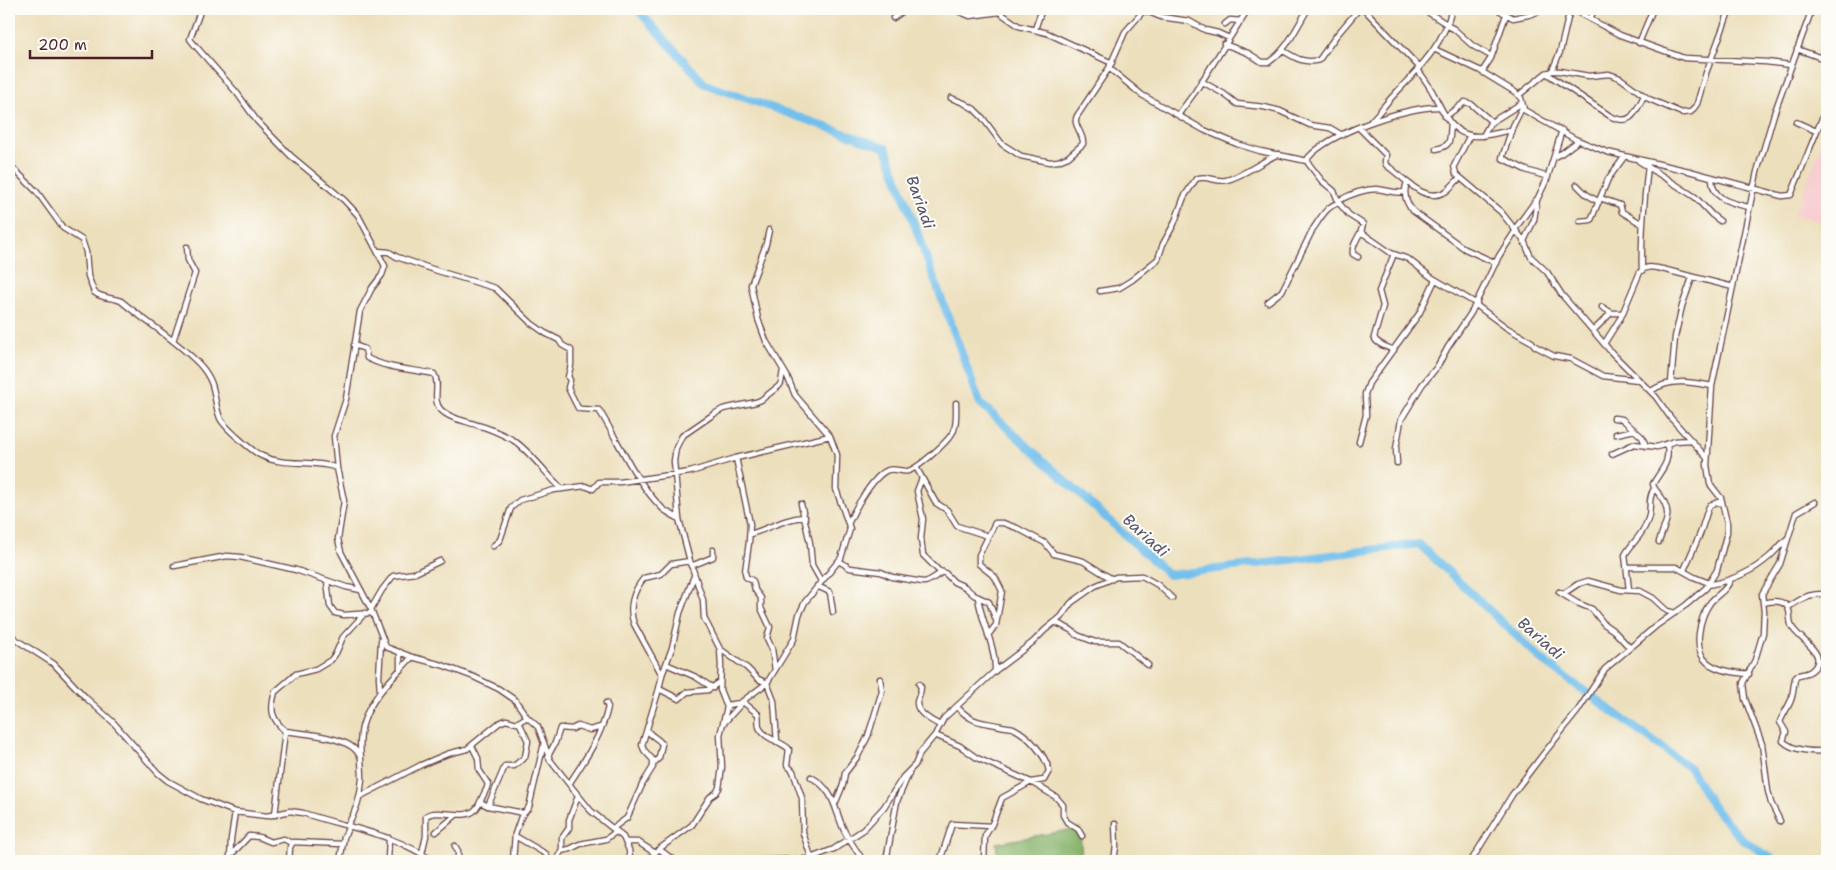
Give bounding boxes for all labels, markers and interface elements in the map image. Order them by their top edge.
scale bar [30,28,152,60]
text: 200 m [38,35,87,55]
water label: Bariadi [901,173,940,232]
water label: Bariadi [1118,509,1174,562]
water label: Bariadi [1513,612,1569,665]

